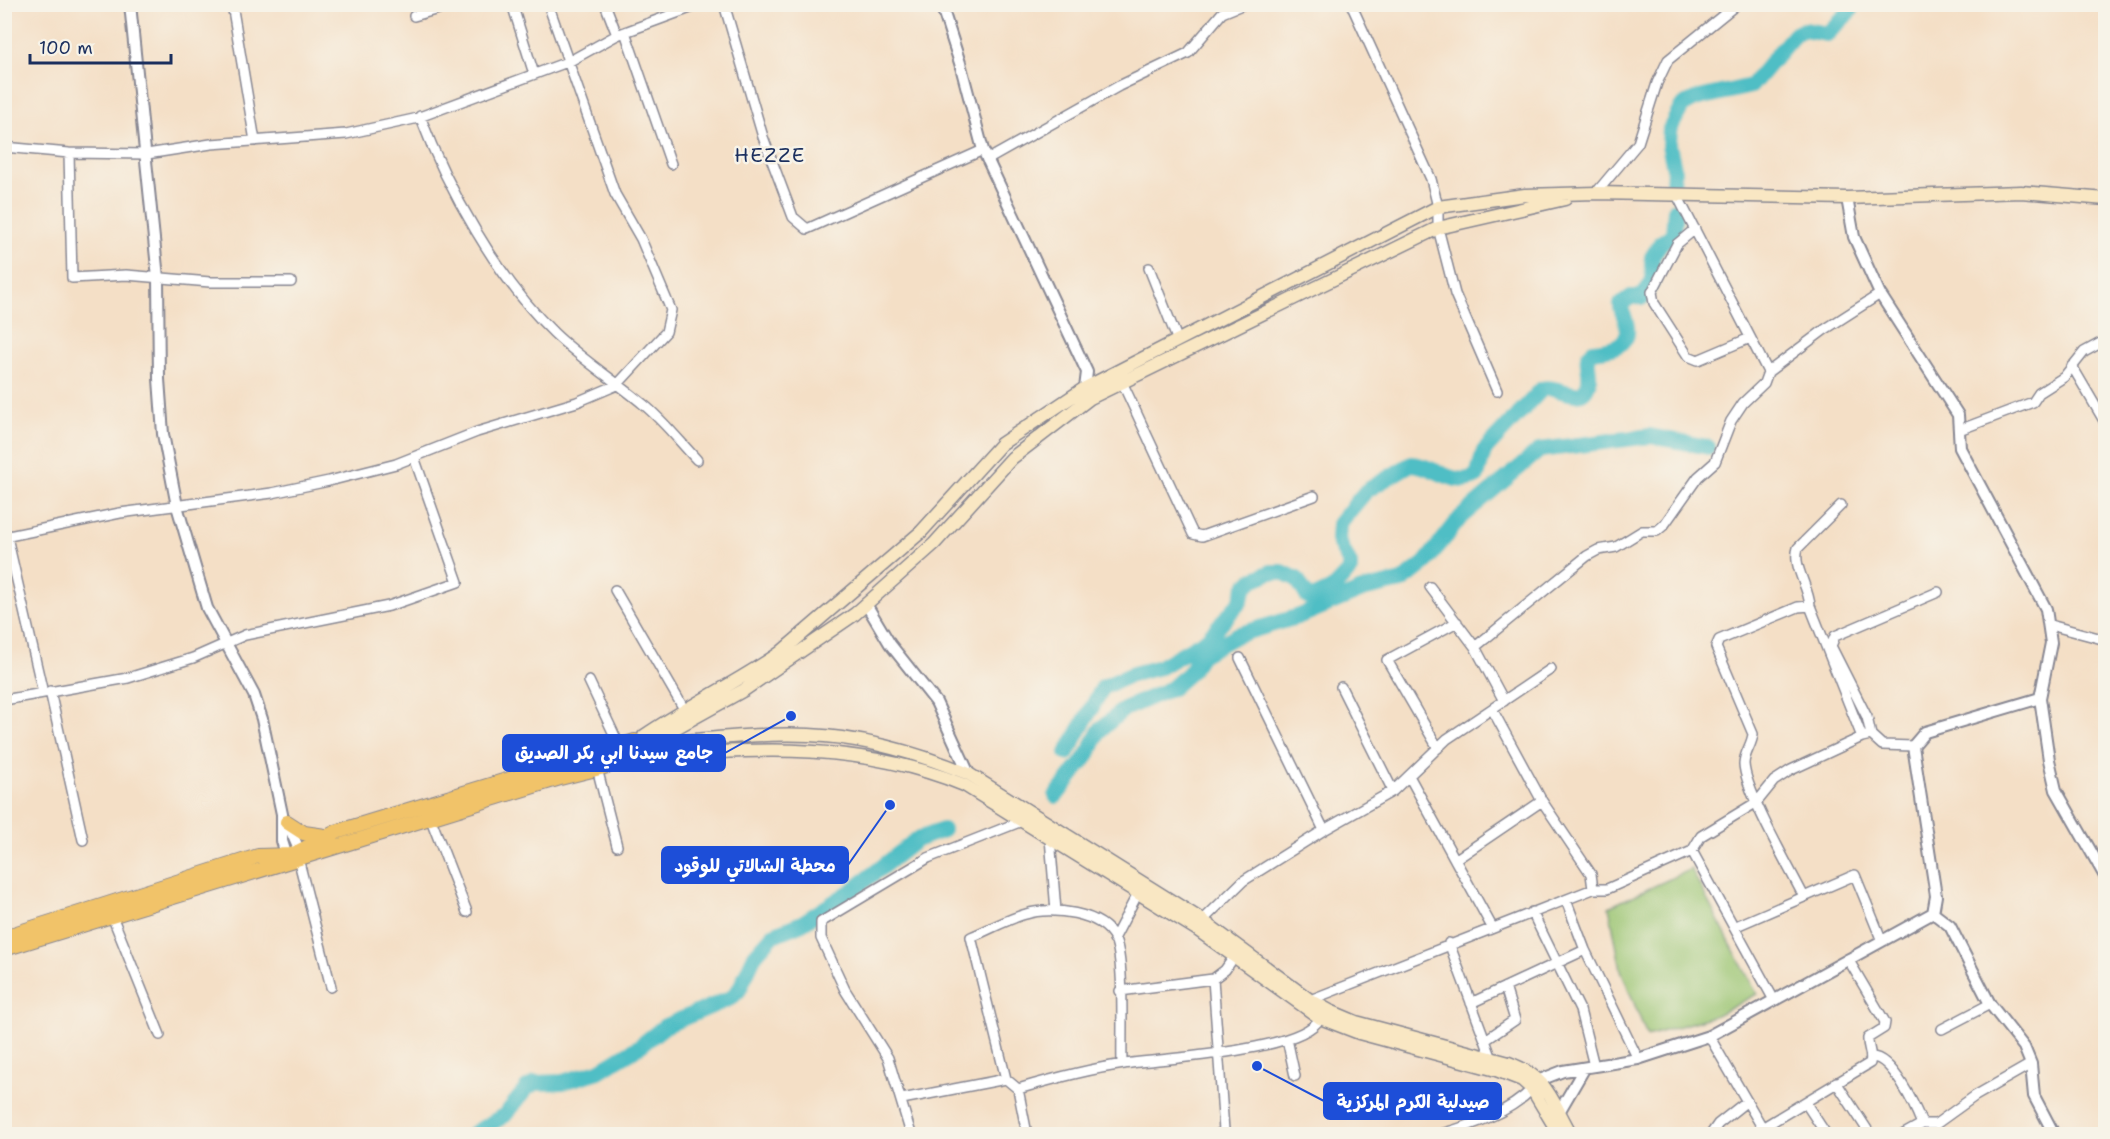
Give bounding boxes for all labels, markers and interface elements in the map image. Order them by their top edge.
scale bar [30,27,171,65]
text: 100 m [39,36,93,60]
district label: HEZZE [734,142,806,168]
callout: جامع سيدنا ابي بكر الصديق [503,735,725,771]
text: جامع سيدنا ابي بكر الصديق [515,741,713,769]
callout: محطة الشالاتي للوقود [662,847,848,883]
text: محطة الشالاتي للوقود [674,854,836,882]
callout: صيدلية الكرم المركزية [1324,1083,1501,1119]
text: صيدلية الكرم المركزية [1336,1090,1490,1116]

